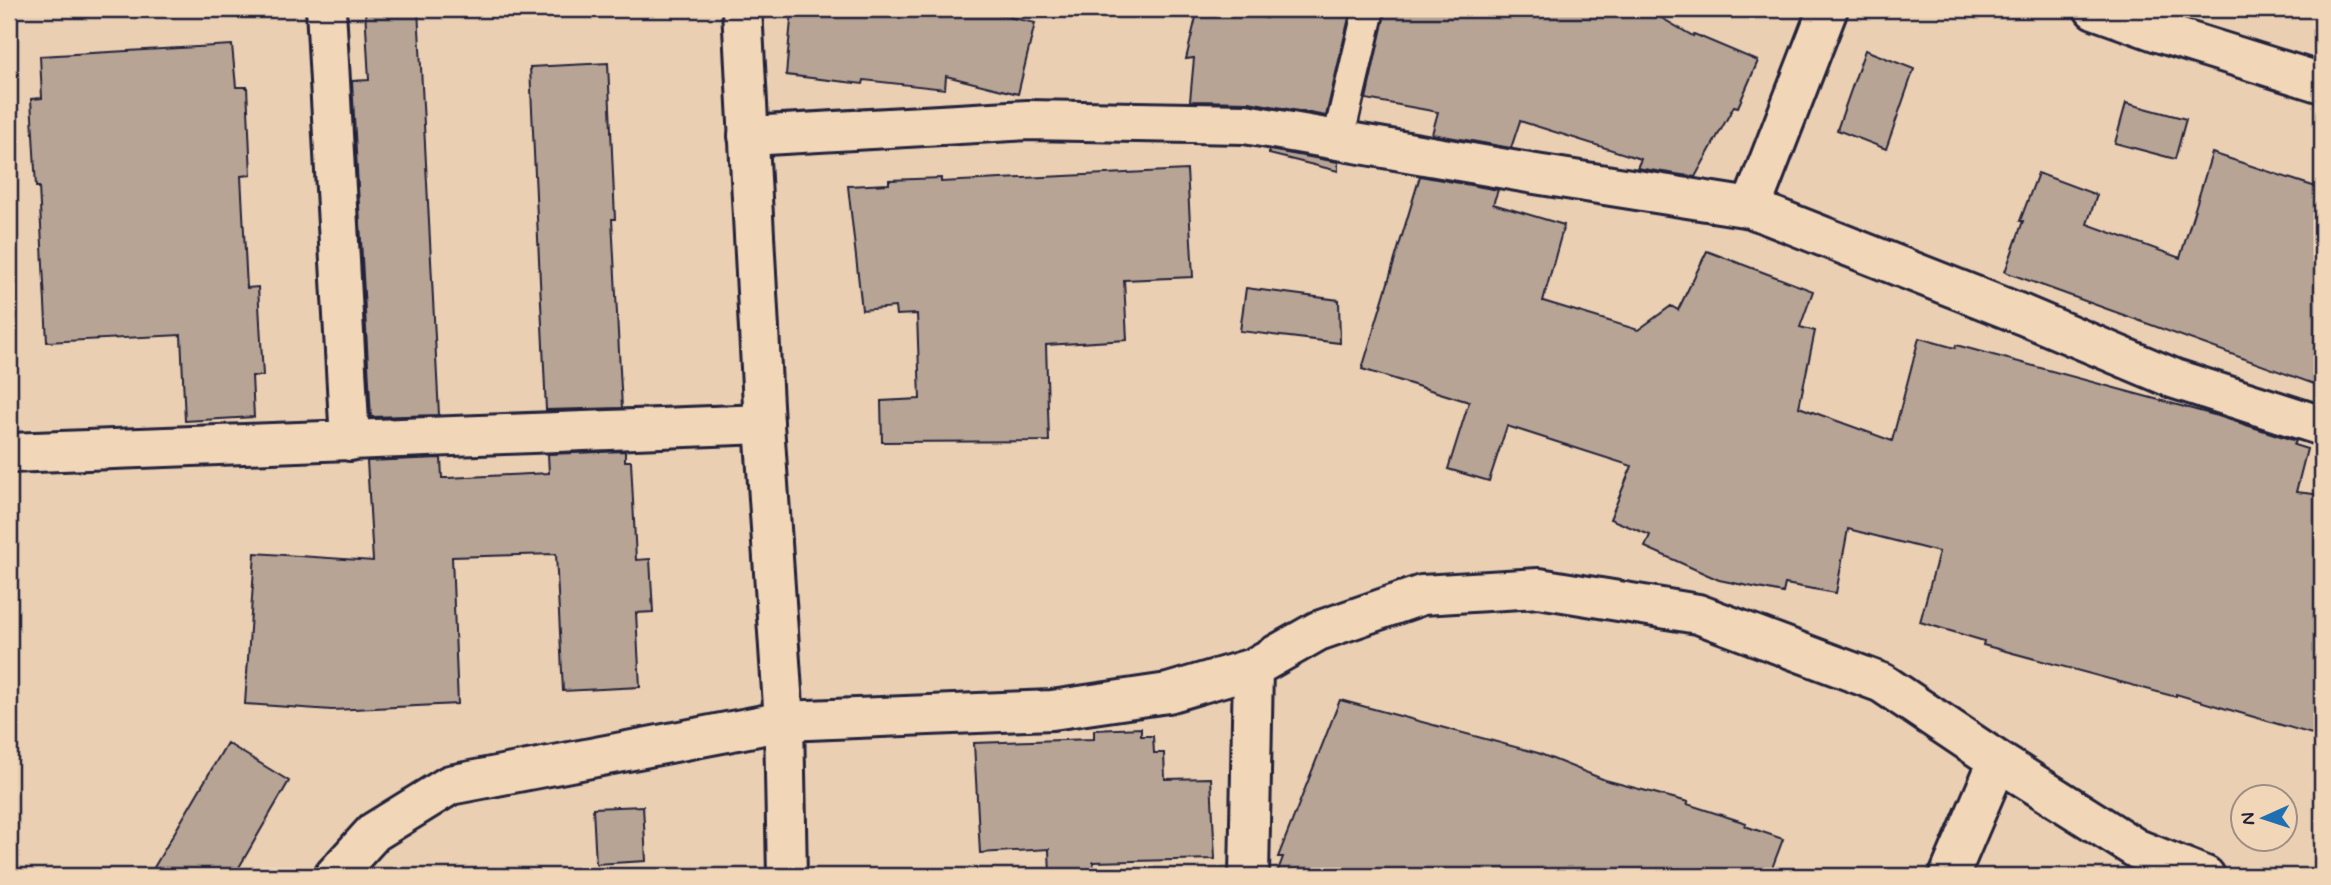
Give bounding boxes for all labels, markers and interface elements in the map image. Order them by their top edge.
north arrow [2230,784,2300,854]
text: N [2236,812,2261,826]

